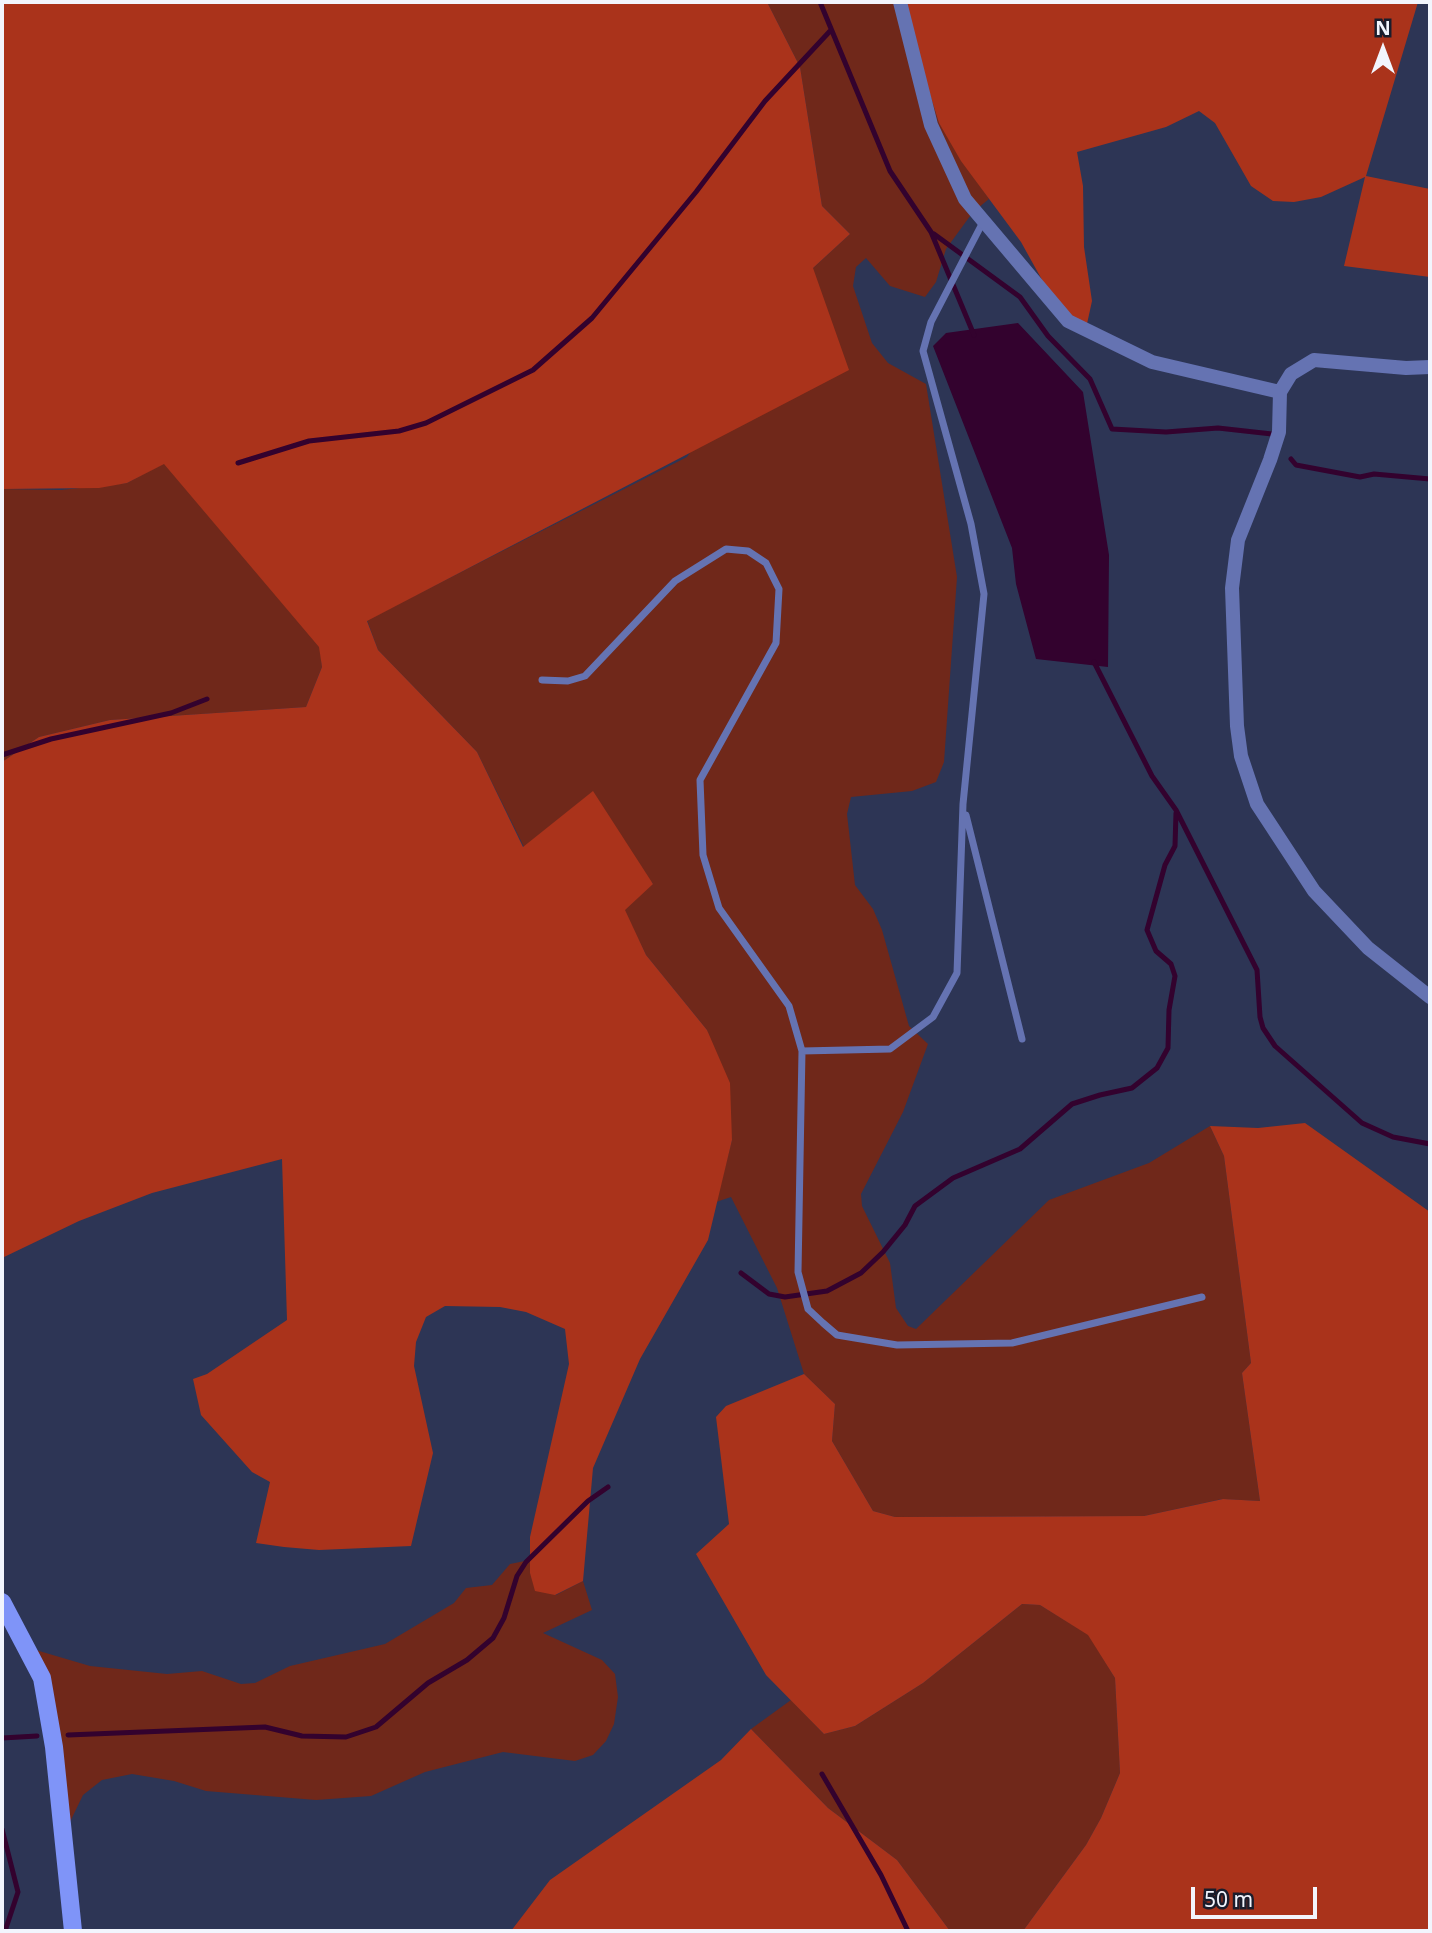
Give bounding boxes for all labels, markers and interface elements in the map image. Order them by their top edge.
north arrow [1348,14,1418,84]
text: N [1375,15,1391,41]
scale bar [1194,1874,1320,1918]
text: 50 m [1204,1885,1253,1913]

